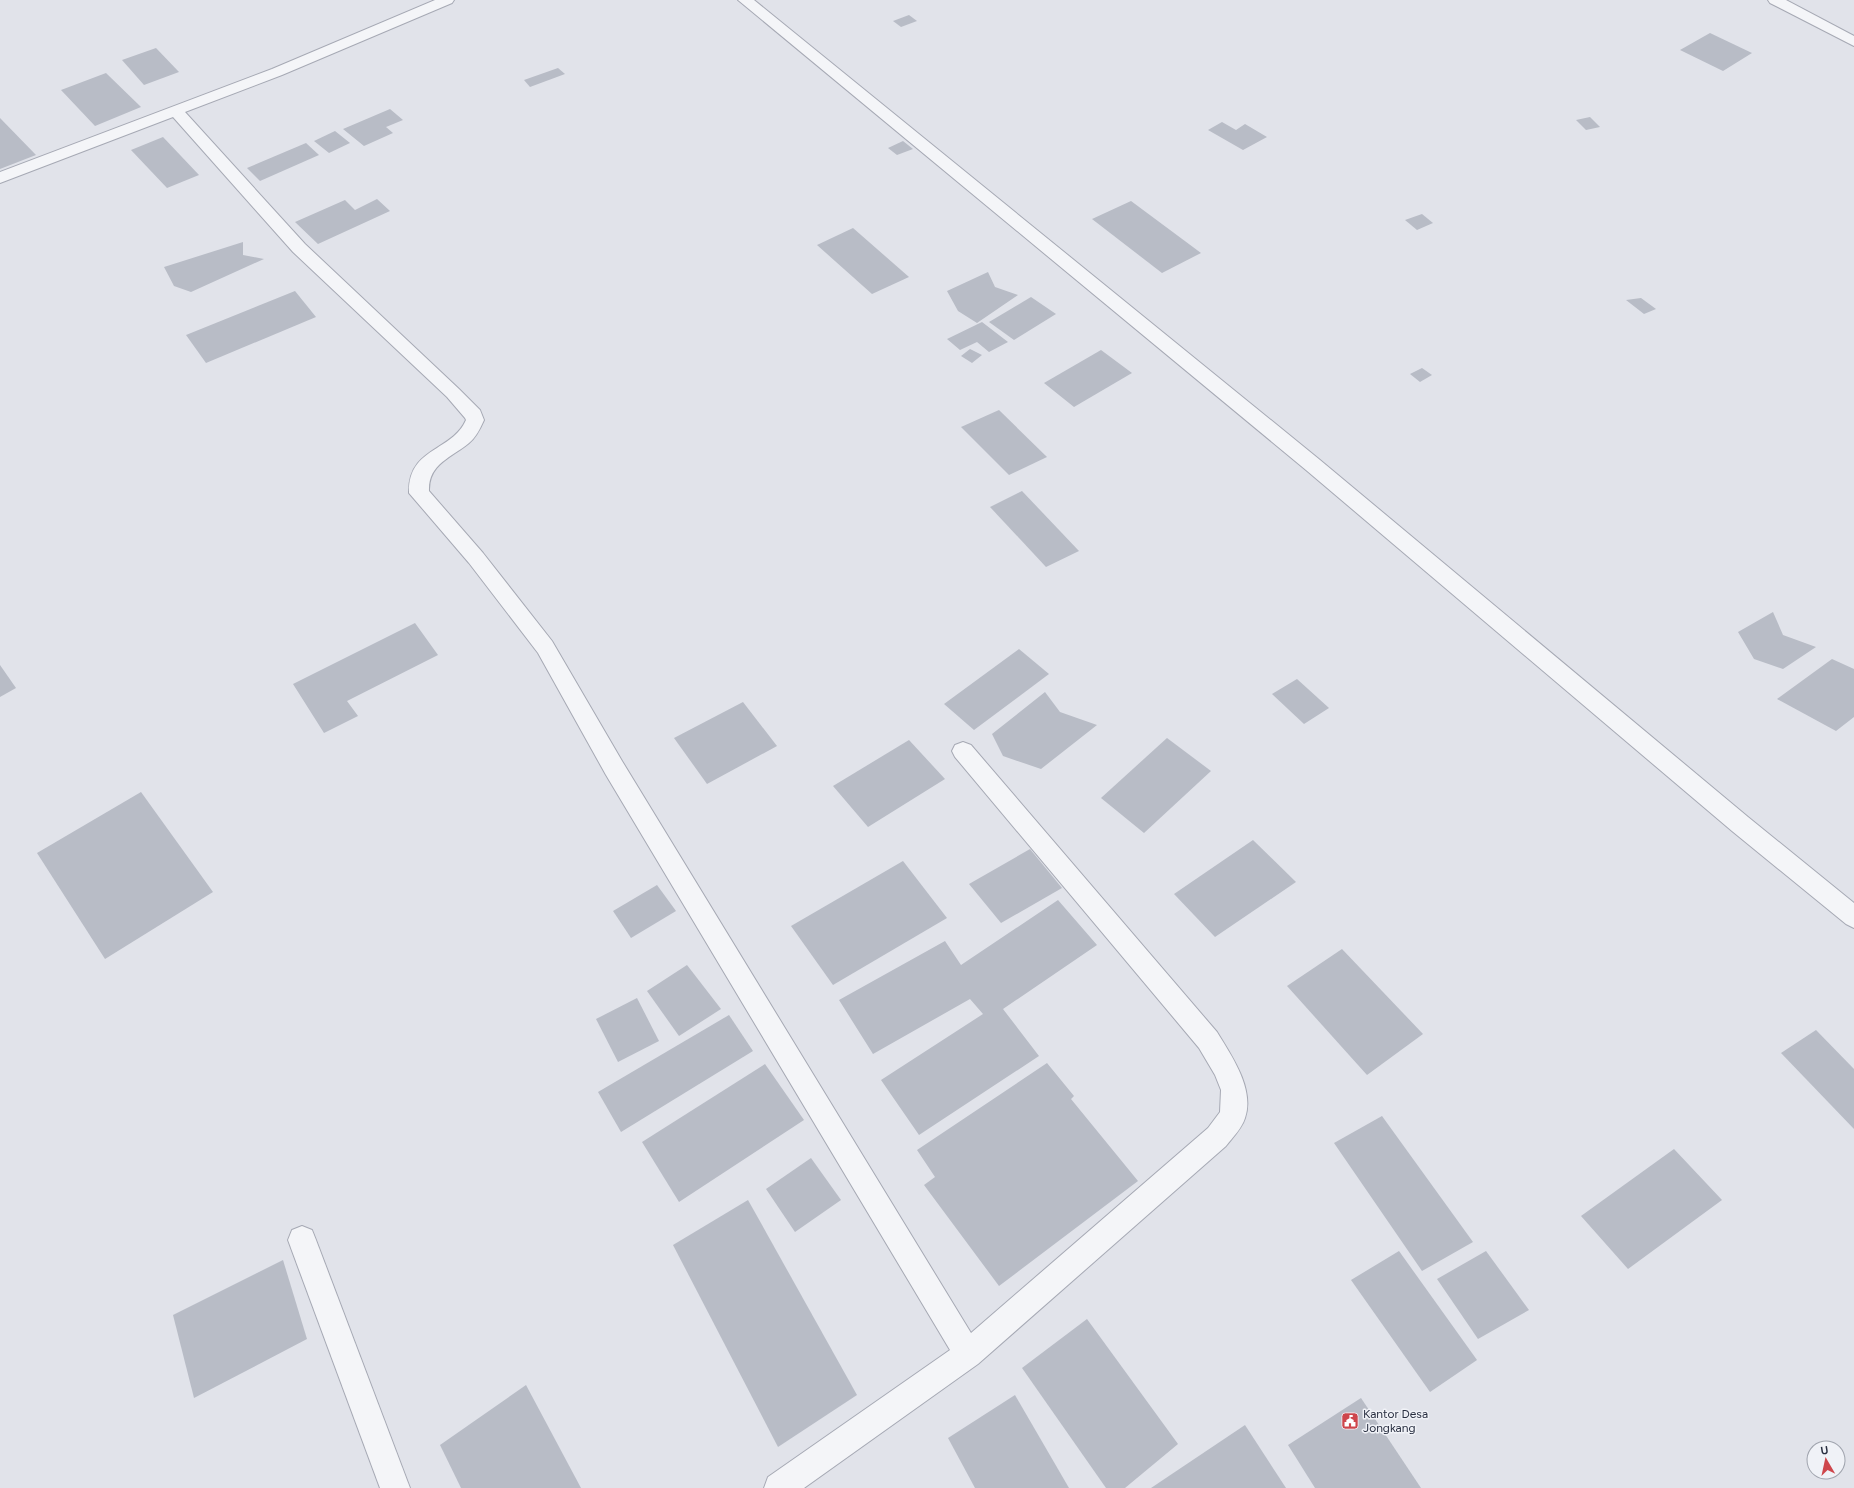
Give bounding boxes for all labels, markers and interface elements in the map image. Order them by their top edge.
place label: Kantor Desa Jongkang [1363,1407,1428,1435]
public building icon: Kantor Desa Jongkang [1340,1411,1360,1431]
north arrow [1806,1440,1846,1480]
text: U [1820,1444,1830,1458]

